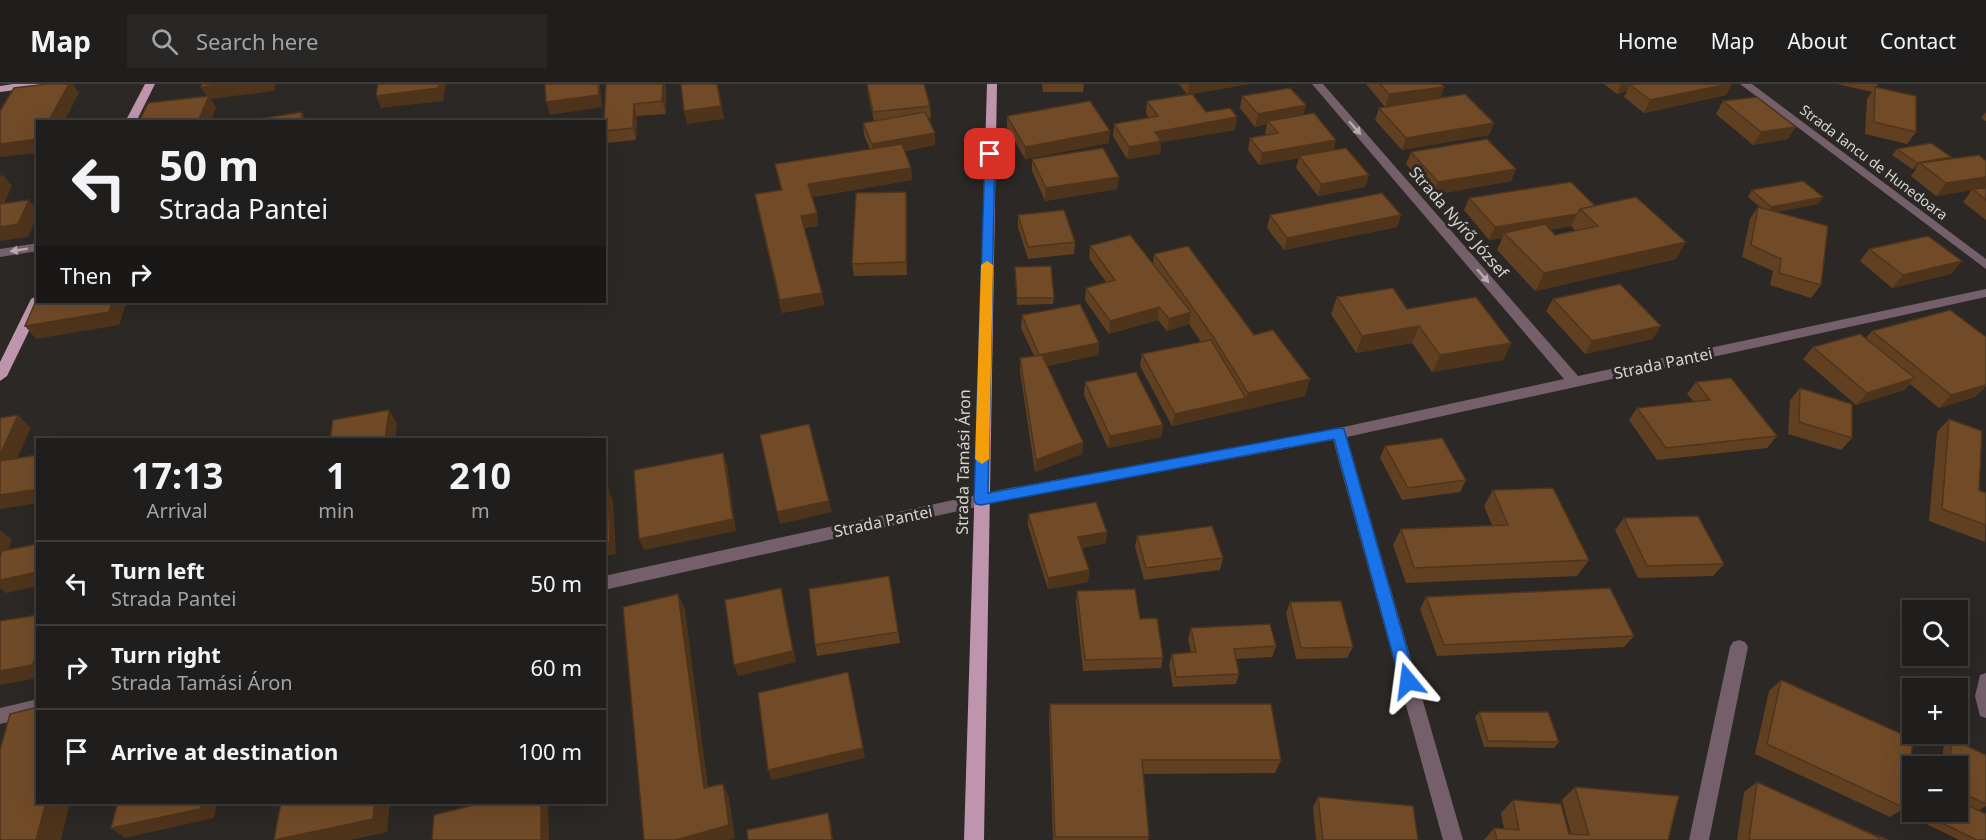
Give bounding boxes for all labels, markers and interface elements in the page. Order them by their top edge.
search box [127,14,547,68]
text: Map [30,22,91,60]
icon: search [148,25,181,58]
text: Search here [196,26,318,56]
text: Home [1618,27,1678,55]
text: Map [1711,27,1754,55]
text: About [1787,27,1847,55]
text: Contact [1880,27,1956,55]
street label: Strada Iancu de Hunedoara [1796,100,1952,224]
one-way arrow [1348,120,1361,135]
pin [964,128,1015,179]
text: 50 m [159,136,259,193]
icon: arrive [973,137,1006,170]
icon: left [60,144,138,222]
street label: Strada Nyírő József [1404,162,1515,284]
text: Strada Pantei [159,190,328,227]
one-way arrow [9,246,28,255]
icon: right [124,258,157,291]
text: Then [60,260,112,290]
one-way arrow [1476,268,1489,283]
street label: Strada Pantei [1612,342,1714,384]
street label: Strada Tamási Áron [951,389,975,535]
text: 17:13 [131,451,223,500]
text: 1 [326,451,347,500]
text: 210 [449,451,511,500]
text: Arrival [147,497,208,524]
text: min [318,497,354,524]
text: m [471,497,490,524]
street label: Strada Pantei [832,500,934,542]
text: Turn left [111,555,205,585]
icon: left [60,567,93,600]
text: 50 m [531,568,582,598]
text: Strada Pantei [111,585,236,612]
map controls [1902,600,1968,822]
button: search [1902,600,1968,666]
text: Turn right [111,639,221,669]
position arrow [1376,649,1440,713]
icon: right [60,651,93,684]
text: 60 m [531,652,582,682]
text: Strada Tamási Áron [111,669,293,696]
button: + [1902,678,1968,744]
icon: arrive [60,735,93,768]
text: Arrive at destination [111,736,338,766]
text: 100 m [518,736,582,766]
button: − [1902,756,1968,822]

